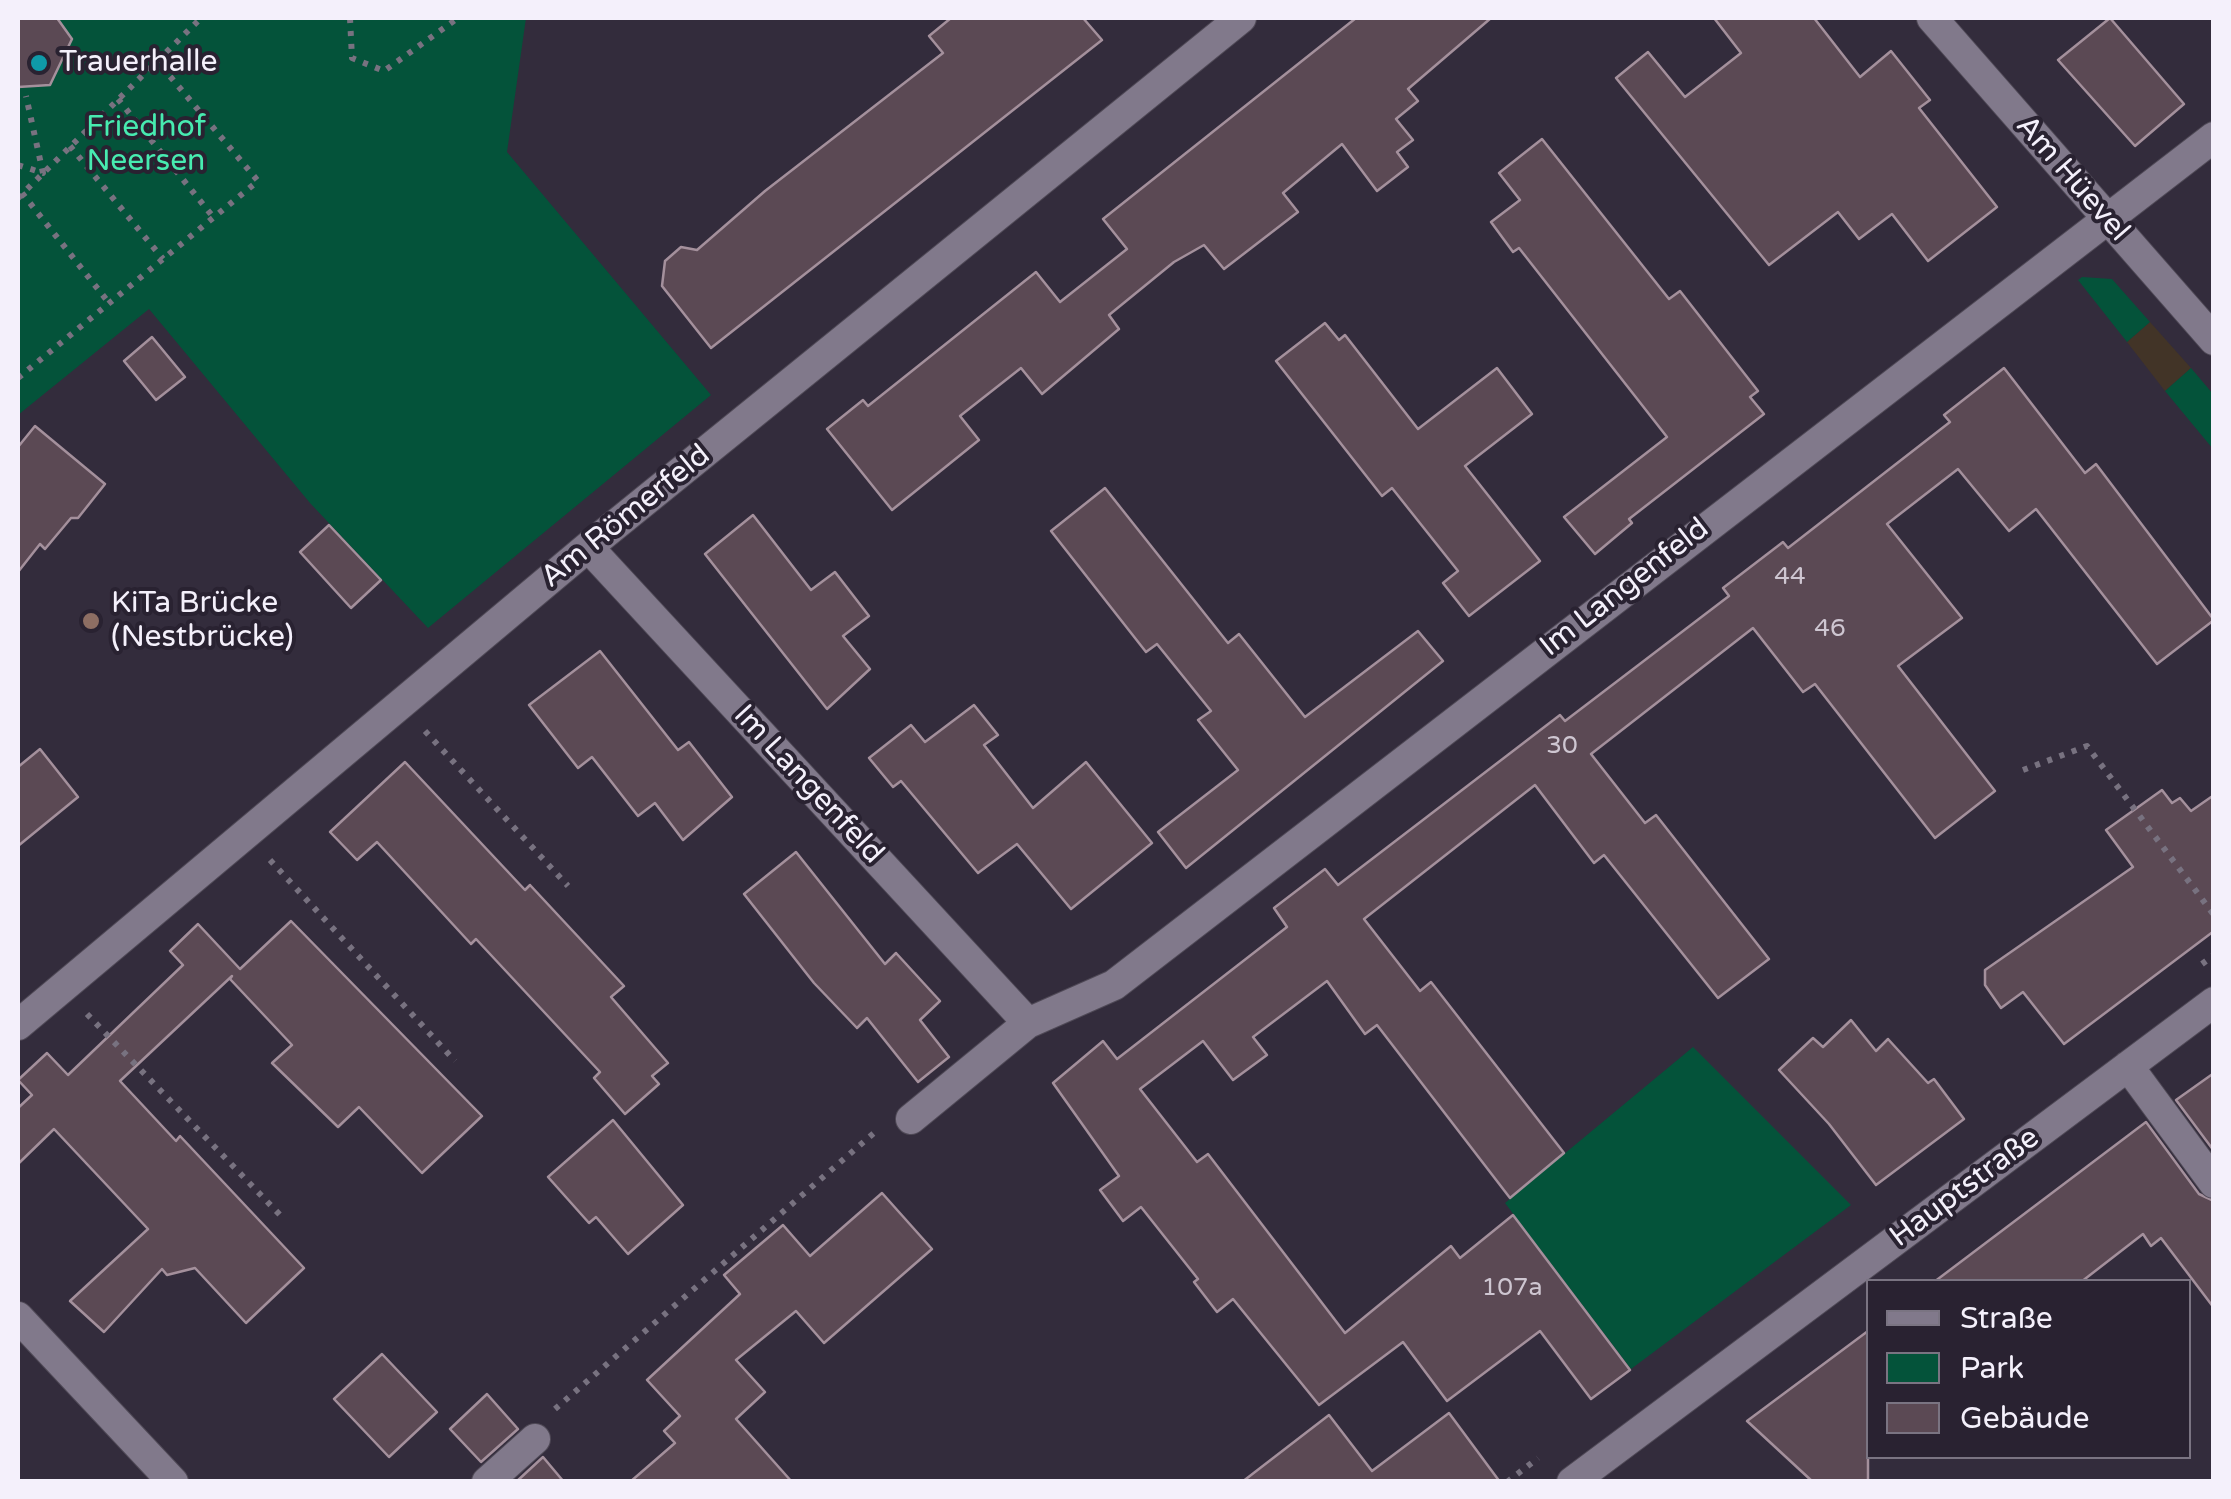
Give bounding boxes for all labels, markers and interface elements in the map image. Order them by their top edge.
place label: Trauerhalle [59,45,217,81]
marker: Trauerhalle [28,52,50,74]
street label: Am Hüevel [2008,109,2136,249]
park label: Friedhof Neersen [86,110,206,180]
street label: Am Römerfeld [534,438,718,596]
street label: Im Langenfeld [1534,511,1716,665]
house number: 44 [1774,562,1806,592]
place label: KiTa Brücke (Nestbrücke) [111,586,294,656]
marker: KiTa Brücke (Nestbrücke) [80,610,102,632]
house number: 46 [1814,614,1846,644]
street label: Im Langenfeld [725,698,891,872]
house number: 30 [1546,731,1578,761]
street label: Hauptstraße [1883,1120,2047,1256]
house number: 107a [1481,1273,1543,1303]
legend [1866,1279,2191,1459]
text: Straße [1960,1300,2053,1337]
text: Park [1960,1350,2024,1387]
text: Gebäude [1960,1400,2090,1437]

